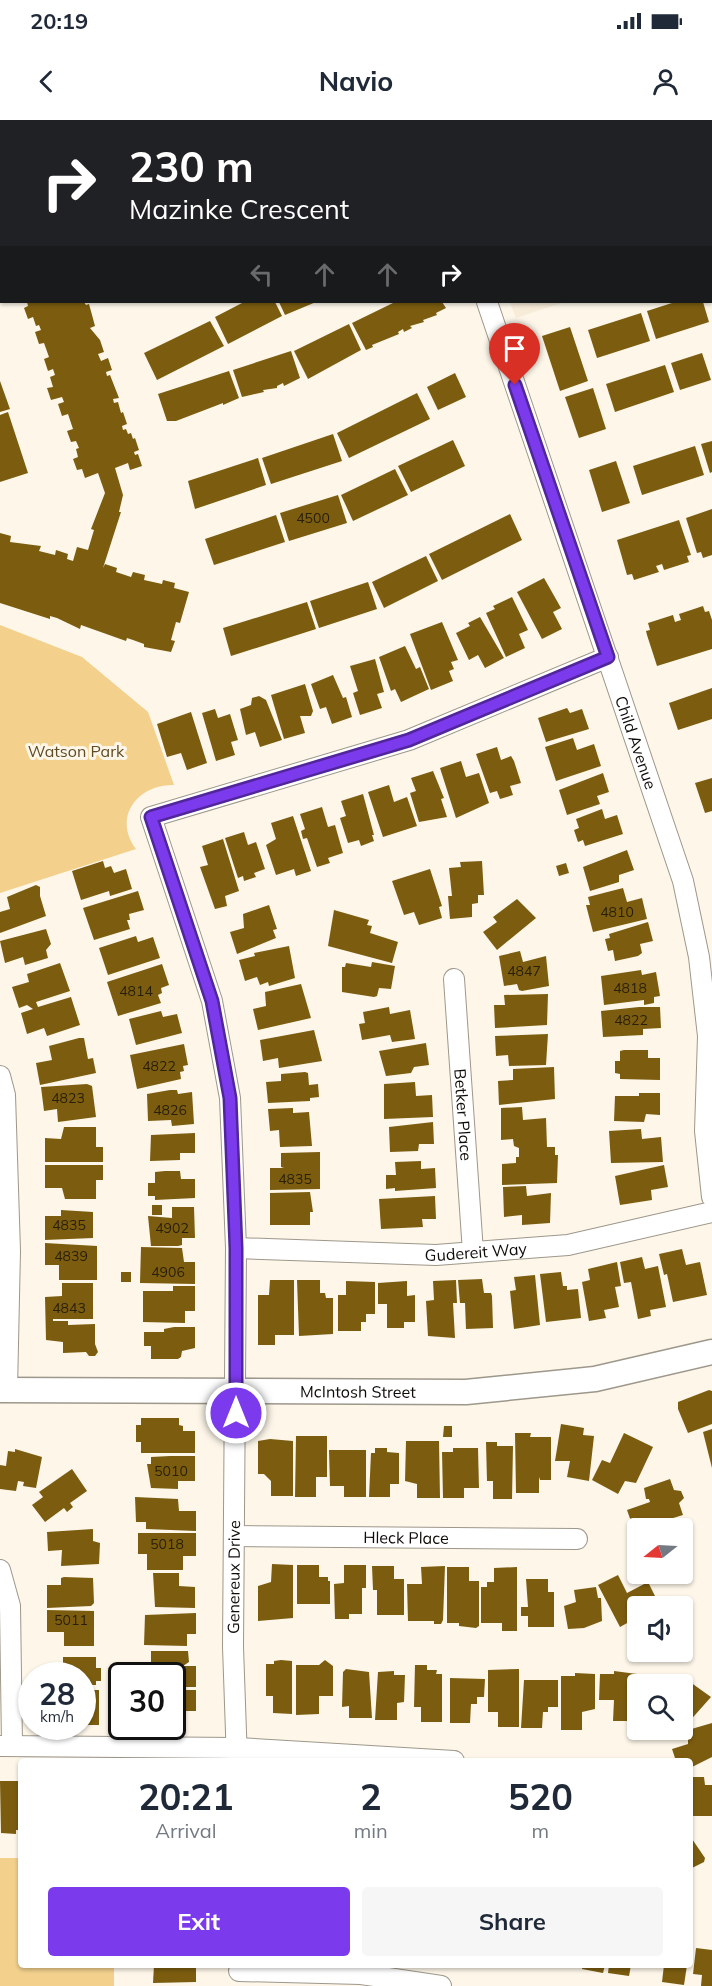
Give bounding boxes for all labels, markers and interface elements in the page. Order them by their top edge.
text: 20:19 [30,7,88,35]
text: Navio [319,64,393,98]
icon: back [30,65,63,98]
icon: person [649,65,682,98]
text: 230 m [129,140,254,193]
icon: right [30,144,108,222]
text: Mazinke Crescent [129,192,349,226]
icon: left [245,258,278,291]
icon: ahead [308,258,341,291]
icon: ahead [371,258,404,291]
icon: right [434,258,467,291]
pin [489,323,540,385]
icon: arrive [498,332,531,365]
house number: 4500 [296,509,330,527]
street label: Child Avenue [611,693,661,792]
park label: Watson Park [28,741,125,761]
house number: 4810 [600,903,634,921]
house number: 4847 [507,962,541,980]
house number: 4818 [613,979,647,997]
house number: 4814 [119,982,153,1000]
house number: 4822 [614,1011,648,1029]
house number: 4822 [142,1057,176,1075]
street label: Betker Place [450,1068,477,1161]
house number: 4823 [51,1089,85,1107]
house number: 4826 [153,1101,187,1119]
house number: 4835 [278,1170,312,1188]
house number: 4835 [52,1216,86,1234]
house number: 4902 [155,1219,189,1237]
street label: Gudereit Way [424,1238,528,1265]
house number: 4839 [54,1247,88,1265]
house number: 4906 [151,1263,185,1281]
house number: 4843 [52,1299,86,1317]
position arrow [204,1381,268,1445]
street label: McIntosh Street [300,1381,416,1402]
house number: 5010 [154,1462,188,1480]
north arrow [627,1518,693,1584]
map controls [627,1518,693,1740]
street label: Genereux Drive [223,1520,244,1634]
street label: Hleck Place [363,1527,449,1548]
house number: 5018 [150,1535,184,1553]
button: sound [627,1596,693,1662]
house number: 5011 [54,1611,88,1629]
speed limit sign: 30 [108,1662,186,1740]
button: search [627,1674,693,1740]
text: 28 [39,1675,75,1713]
text: km/h [40,1707,74,1726]
text: 20:21 [138,1774,234,1819]
text: 2 [360,1774,382,1819]
text: 520 [508,1774,573,1819]
text: Arrival [155,1818,216,1843]
text: min [354,1818,388,1843]
text: m [532,1818,549,1843]
button: Exit [48,1887,350,1956]
button: Share [362,1887,663,1956]

